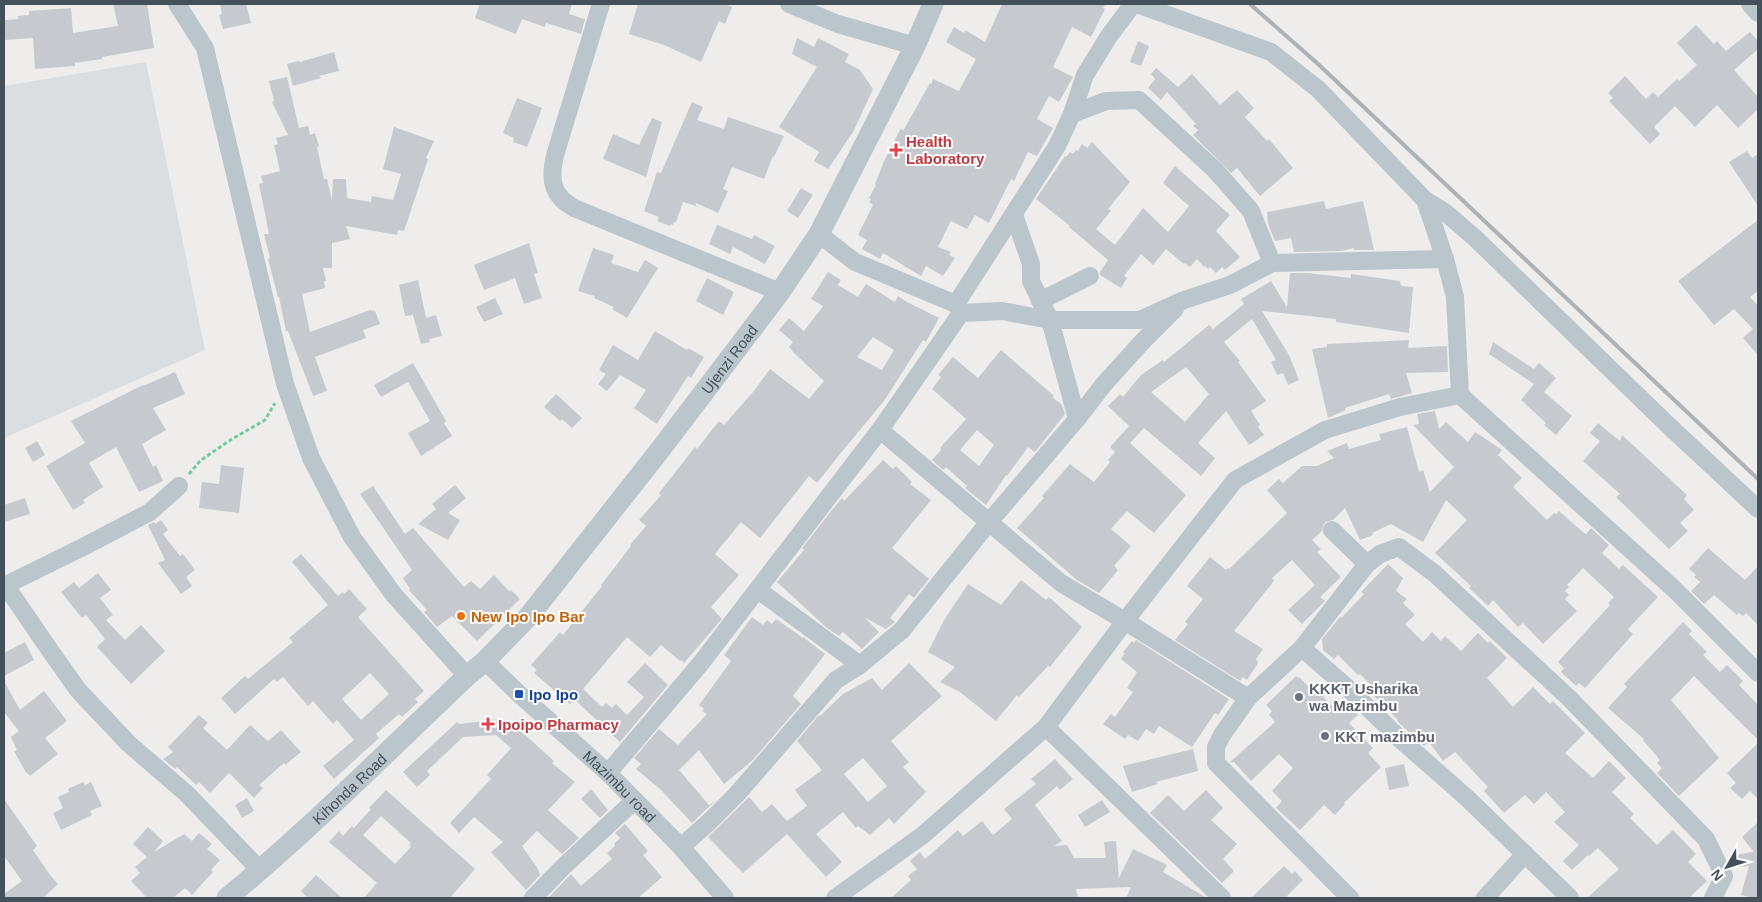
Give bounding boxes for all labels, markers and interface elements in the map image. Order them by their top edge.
place label: Health Laboratory [906,133,985,167]
marker: Health Laboratory [890,144,902,156]
street label: Ujenzi Road [698,321,761,397]
place label: New Ipo Ipo Bar [471,608,585,625]
marker: New Ipo Ipo Bar [455,610,467,622]
place label: KKKT Usharika wa Mazimbu [1308,680,1419,714]
place label: Ipo Ipo [529,686,578,703]
marker: Ipo Ipo [513,688,525,700]
marker: KKKT Usharika wa Mazimbu [1293,691,1305,703]
place label: Ipoipo Pharmacy [498,716,620,733]
marker: Ipoipo Pharmacy [482,718,494,730]
place label: KKT mazimbu [1335,728,1435,745]
marker: KKT mazimbu [1319,730,1331,742]
street label: Mazimbu road [580,747,660,825]
street label: Kihonda Road [309,750,390,827]
north arrow [1702,842,1752,892]
text: N [1707,866,1726,884]

